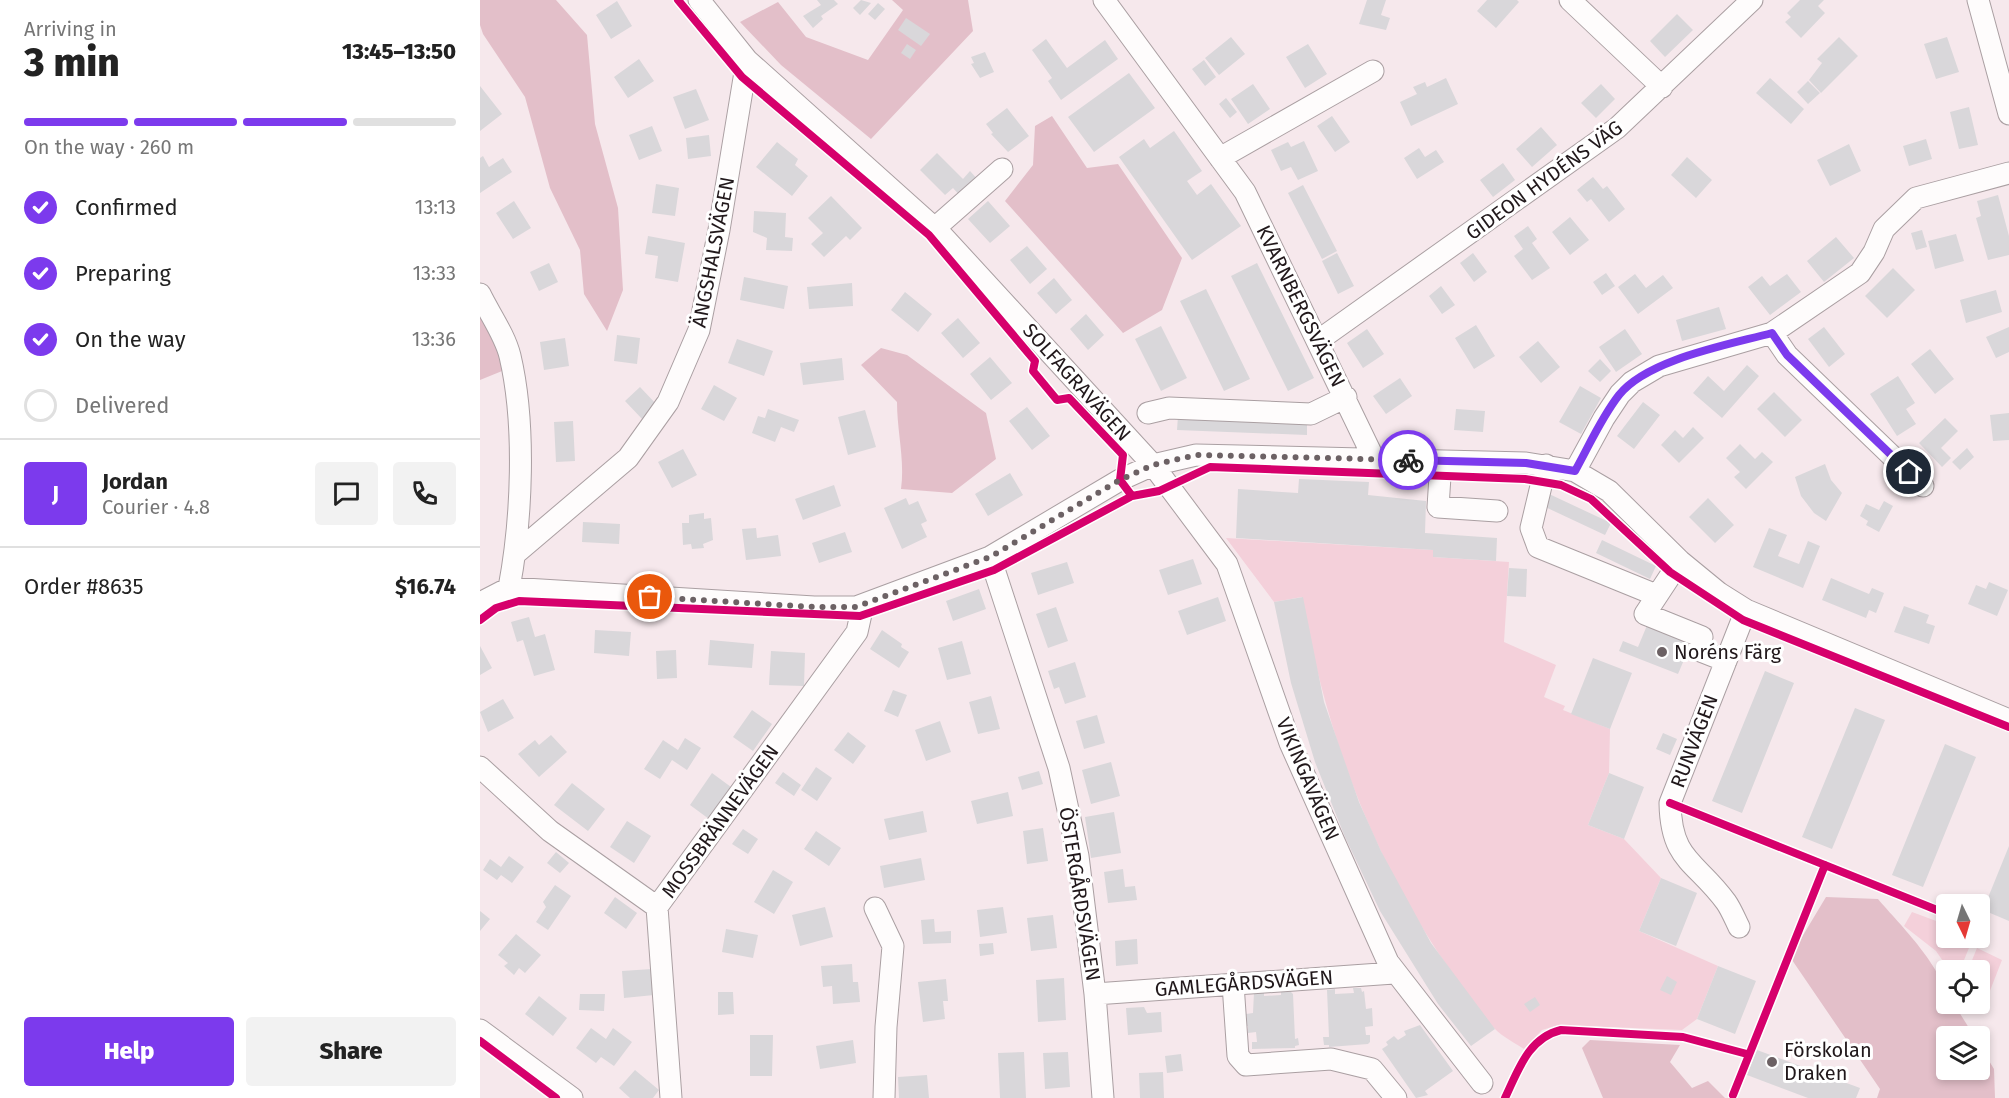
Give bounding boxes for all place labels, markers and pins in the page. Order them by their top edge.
pin [1883,446,1934,497]
pin [624,571,675,622]
place label: Noréns Färg [1674,640,1782,664]
marker: Noréns Färg [1655,645,1669,659]
place label: Förskolan Draken [1784,1038,1872,1085]
marker: Förskolan Draken [1765,1055,1779,1069]

